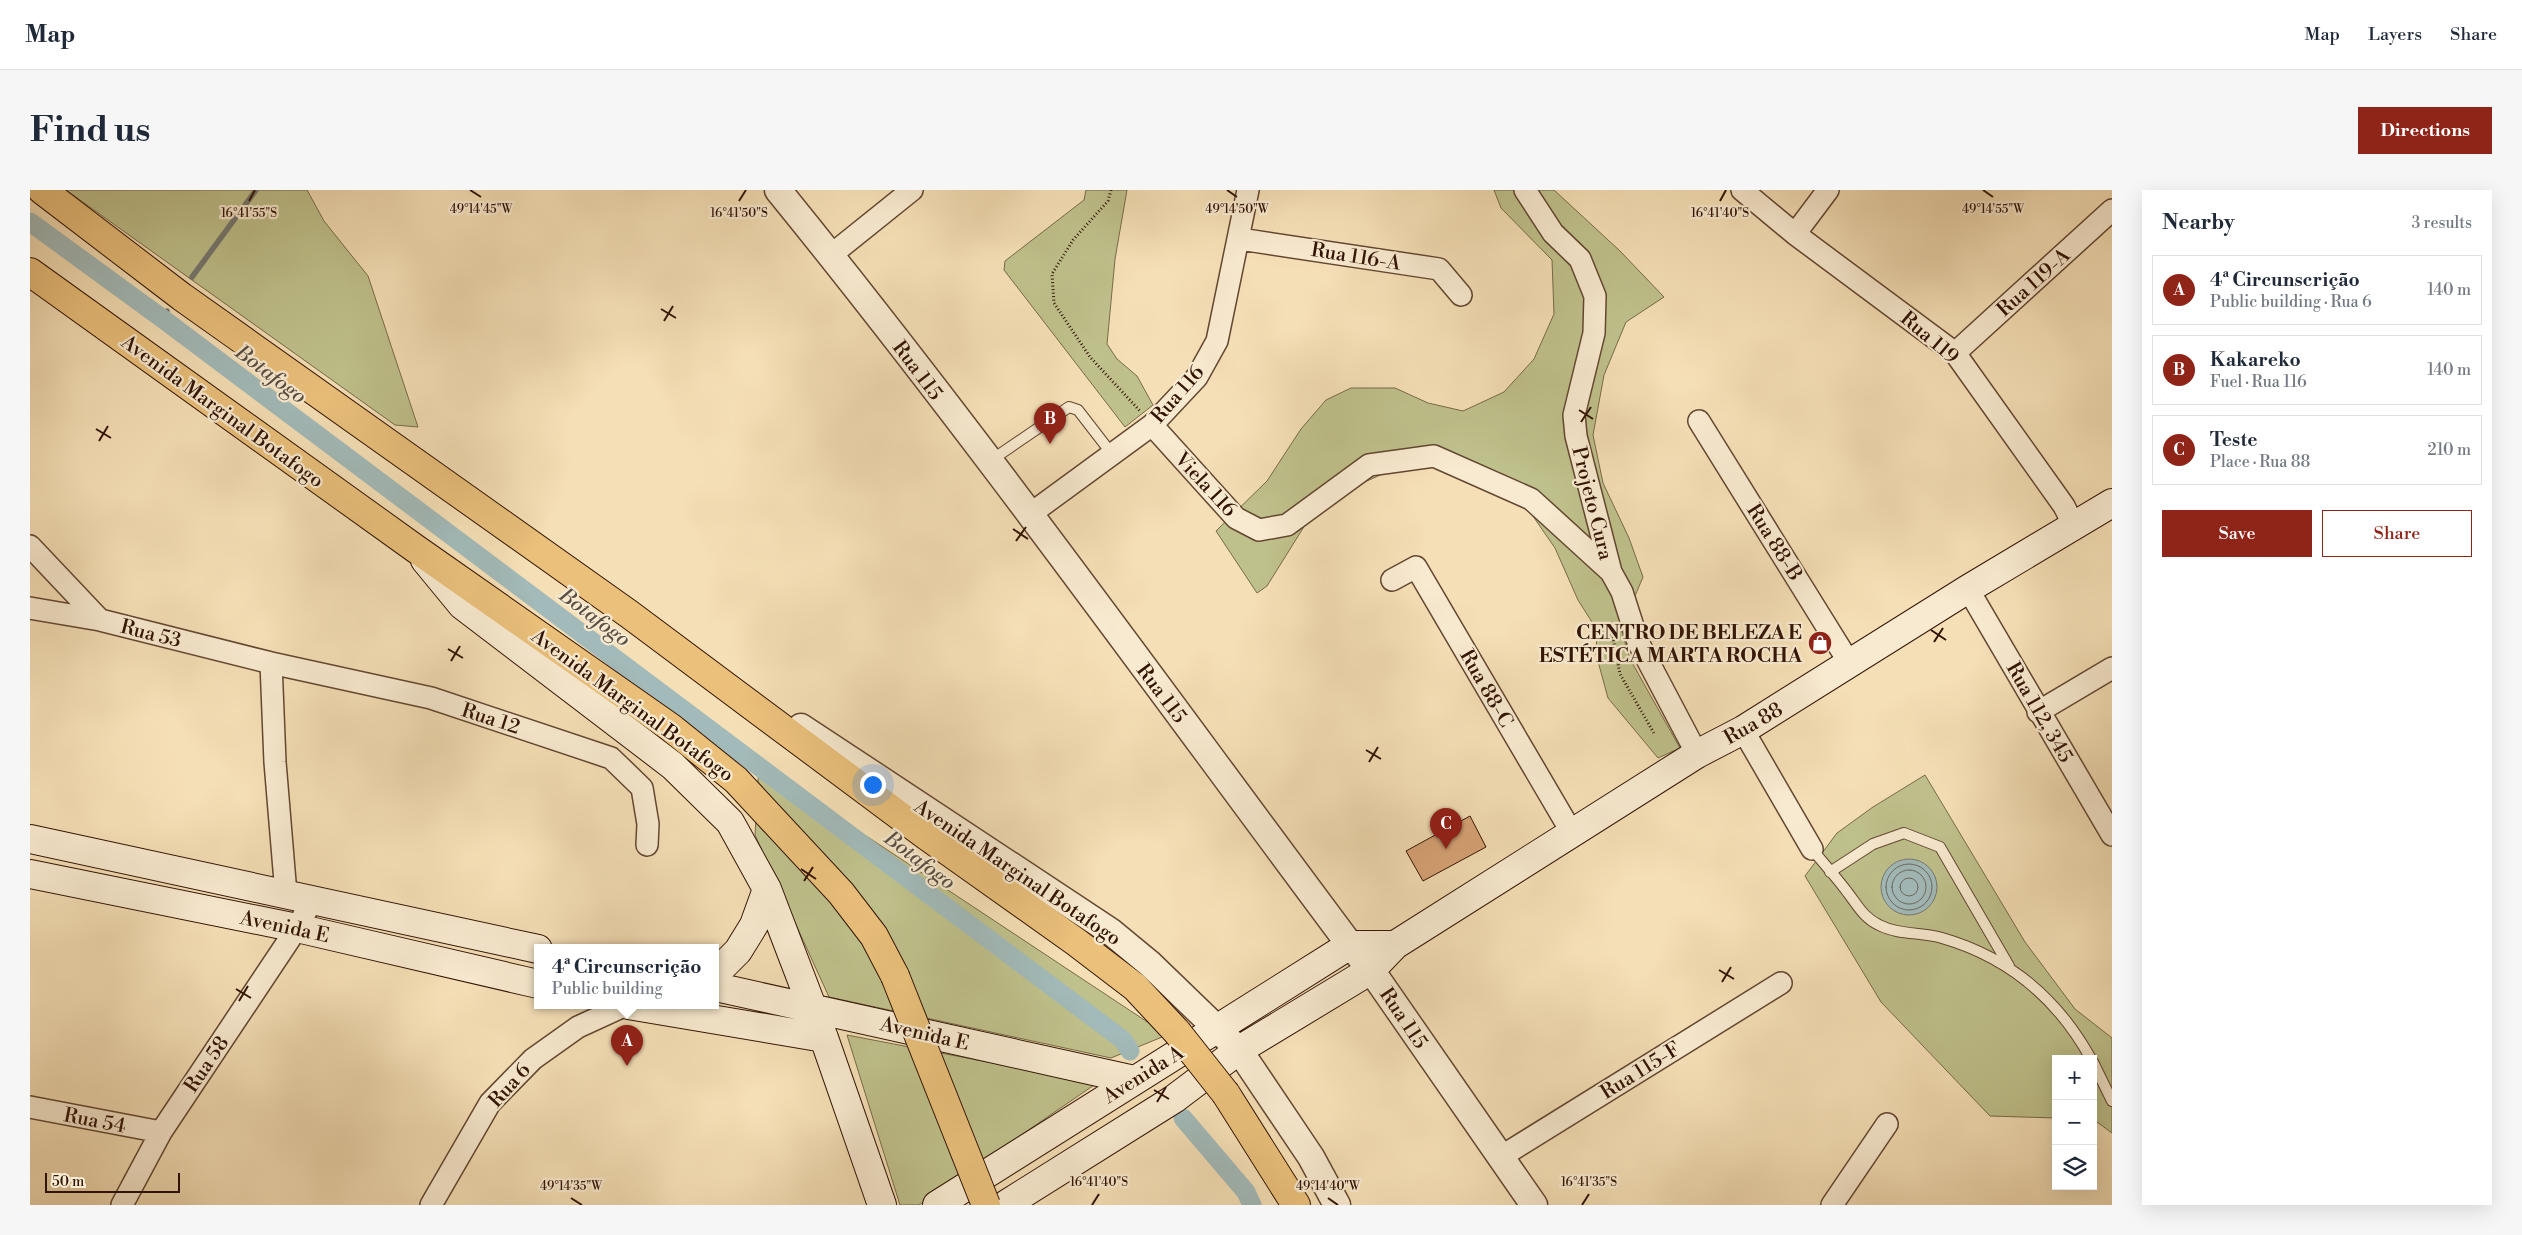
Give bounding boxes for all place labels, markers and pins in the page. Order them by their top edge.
pin: B [1034,403,1066,444]
place label: CENTRO DE BELEZA E ESTÉTICA MARTA ROCHA [1539,621,1803,669]
shop icon: CENTRO DE BELEZA E ESTÉTICA MARTA ROCHA [1807,630,1833,656]
pin: C [1430,808,1462,849]
pin: A [611,1025,643,1066]

